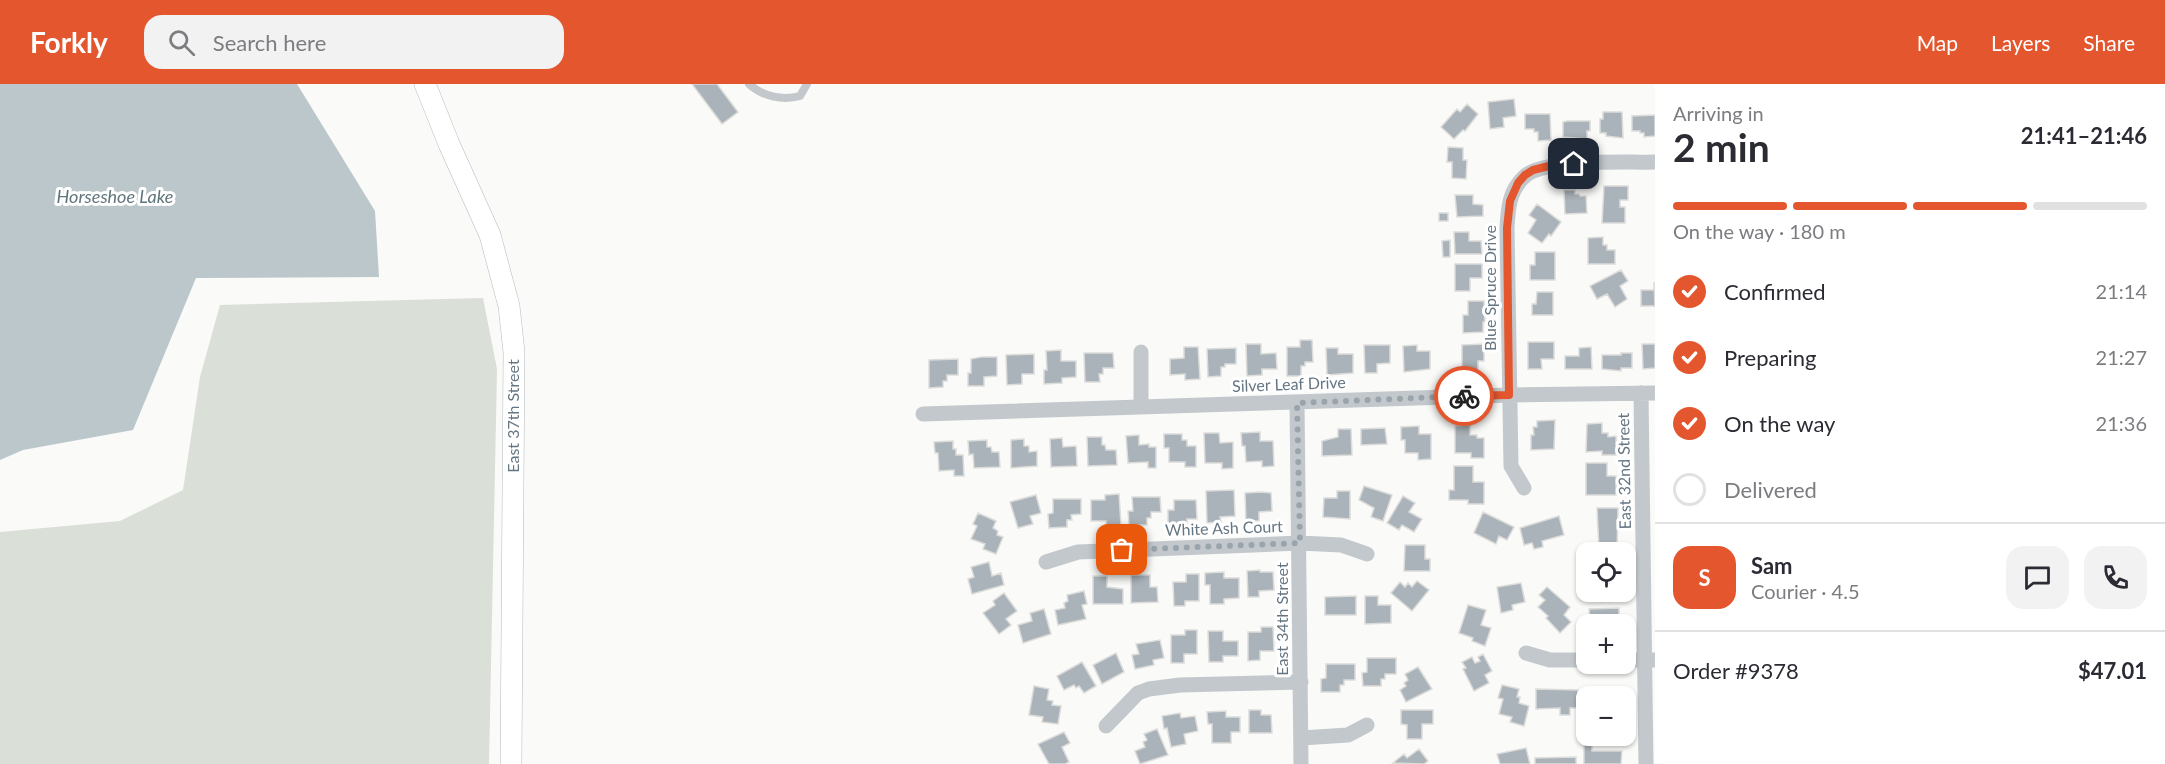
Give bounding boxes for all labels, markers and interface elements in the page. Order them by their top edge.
search box [144,15,564,69]
text: Forkly [30,25,108,59]
icon: search [165,26,198,59]
text: Search here [213,29,326,56]
text: Map [1917,30,1958,55]
text: Layers [1991,30,2050,55]
text: Share [2083,30,2135,55]
text: Arriving in [1673,101,1764,125]
text: 21:41–21:46 [2021,122,2147,149]
text: 2 min [1673,124,1770,170]
pin [1548,138,1599,189]
icon: home [1557,147,1590,180]
water label: Horseshoe Lake [57,185,173,207]
text: On the way · 180 m [1673,219,1846,243]
street label: Blue Spruce Drive [1480,225,1499,351]
icon: check [1673,275,1706,308]
text: Confirmed [1724,278,1826,305]
text: 21:14 [2096,279,2147,303]
icon: check [1673,341,1706,374]
text: Preparing [1724,344,1816,371]
text: 21:27 [2096,345,2147,369]
street label: East 37th Street [503,359,522,473]
courier [1434,366,1494,426]
street label: Silver Leaf Drive [1232,372,1346,395]
icon: bike [1448,380,1481,413]
icon: check [1673,407,1706,440]
text: On the way [1724,410,1835,437]
text: 21:36 [2096,411,2147,435]
street label: East 32nd Street [1613,412,1634,529]
text: Delivered [1724,476,1817,503]
street label: White Ash Court [1165,516,1283,539]
pin [1096,524,1147,575]
icon: bag [1105,533,1138,566]
map controls [1576,542,1636,746]
button: locate [1576,542,1636,602]
button: chat [2006,546,2069,609]
button: phone [2084,546,2147,609]
text: Sam [1751,552,1793,579]
street label: East 34th Street [1272,562,1291,676]
text: S [1698,564,1711,591]
text: Courier · 4.5 [1751,579,1860,603]
button: + [1576,614,1636,674]
text: Order #9378 [1673,657,1799,684]
text: $47.01 [2078,657,2147,684]
button: − [1576,686,1636,746]

